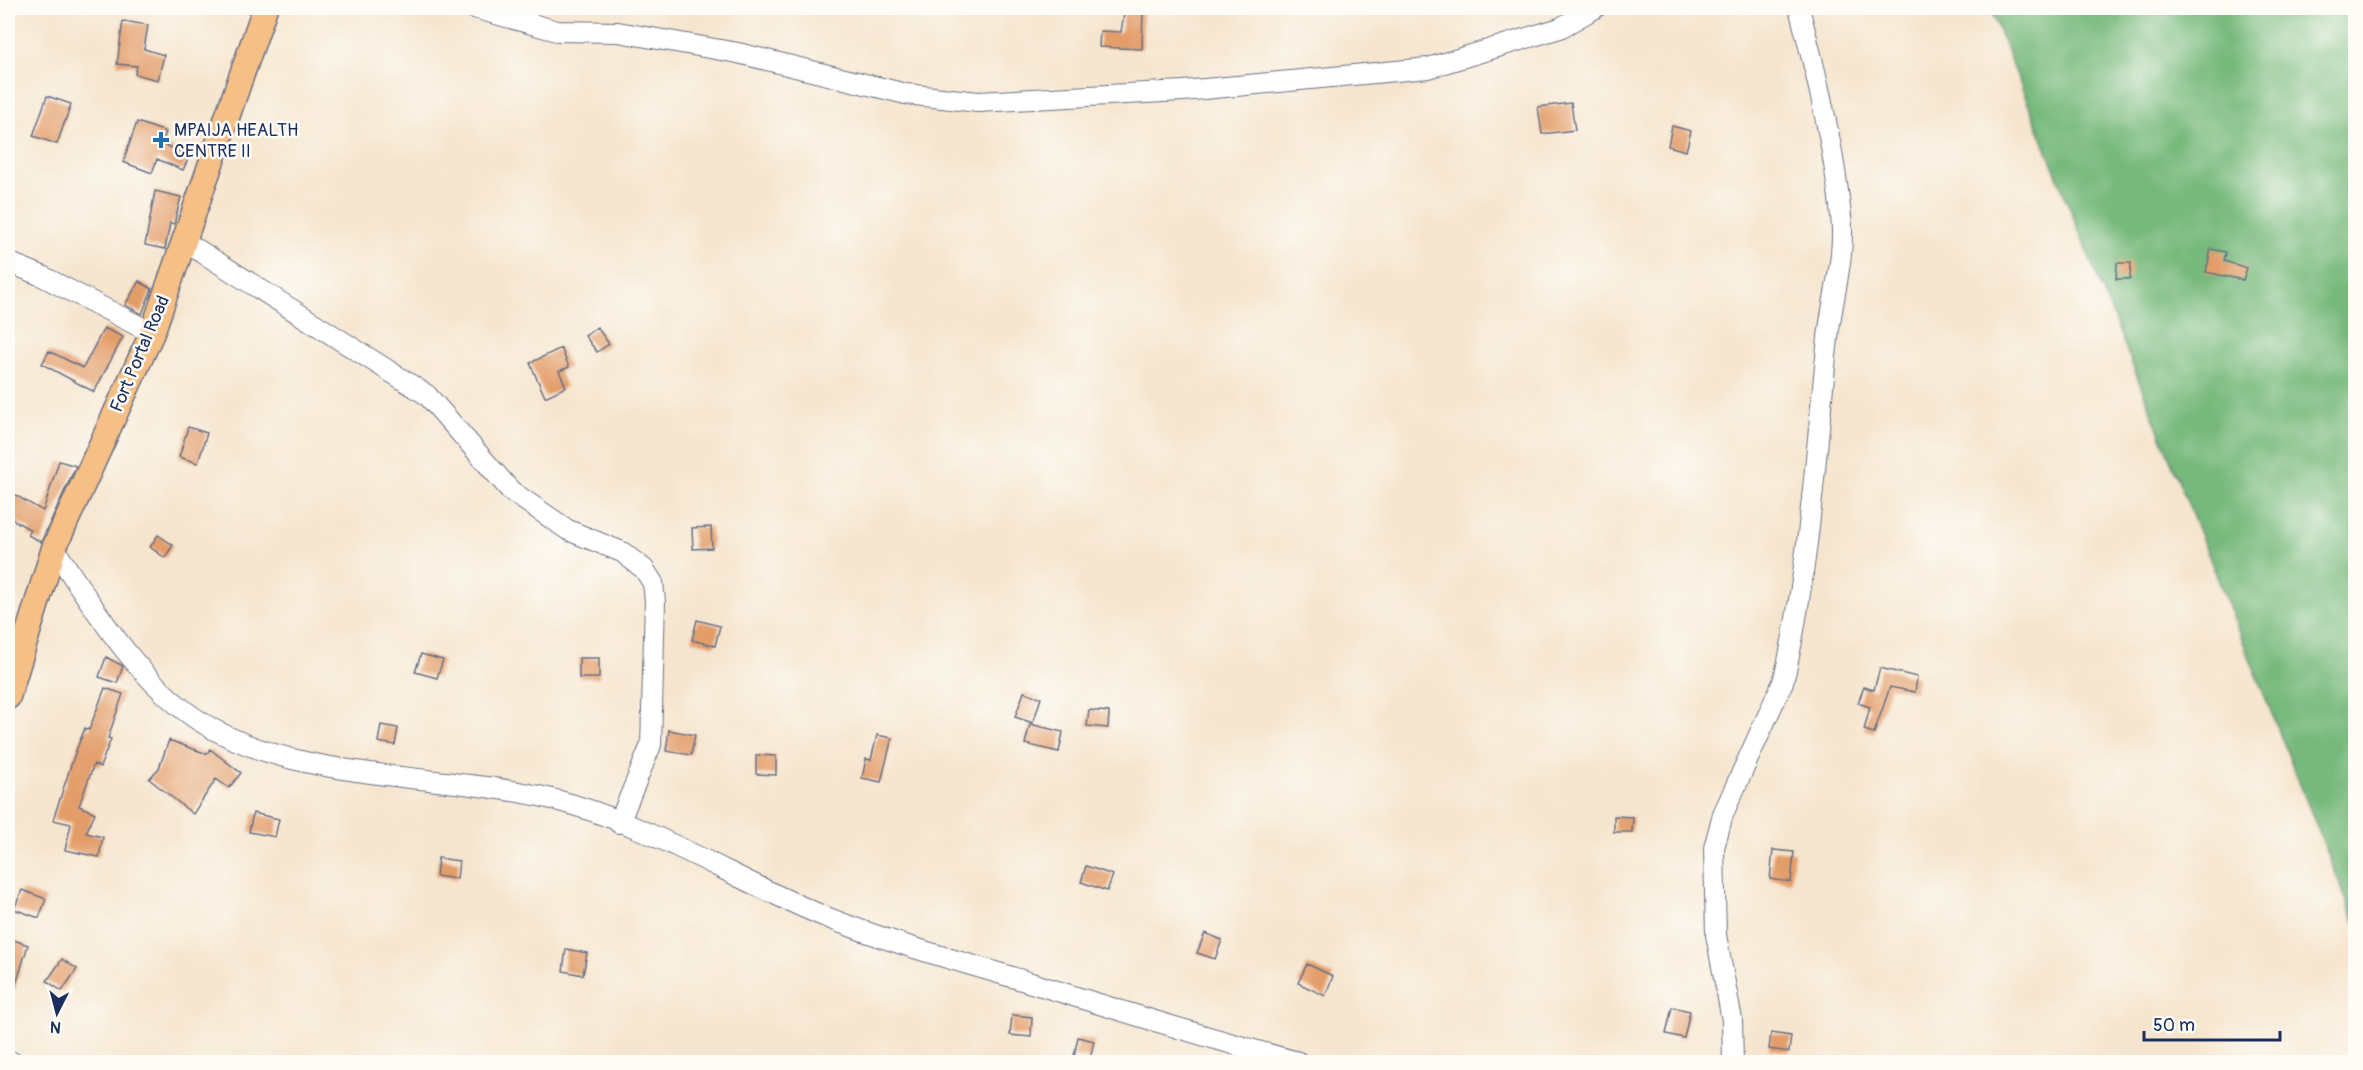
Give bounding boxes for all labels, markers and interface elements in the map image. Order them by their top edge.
place label: MPAIJA HEALTH CENTRE II [174,119,298,163]
marker: MPAIJA HEALTH CENTRE II [152,131,170,149]
street label: Fort Portal Road [105,292,175,416]
north arrow [27,983,87,1043]
scale bar [2144,1004,2280,1042]
text: 50 m [2153,1014,2195,1037]
text: N [49,1016,62,1037]

